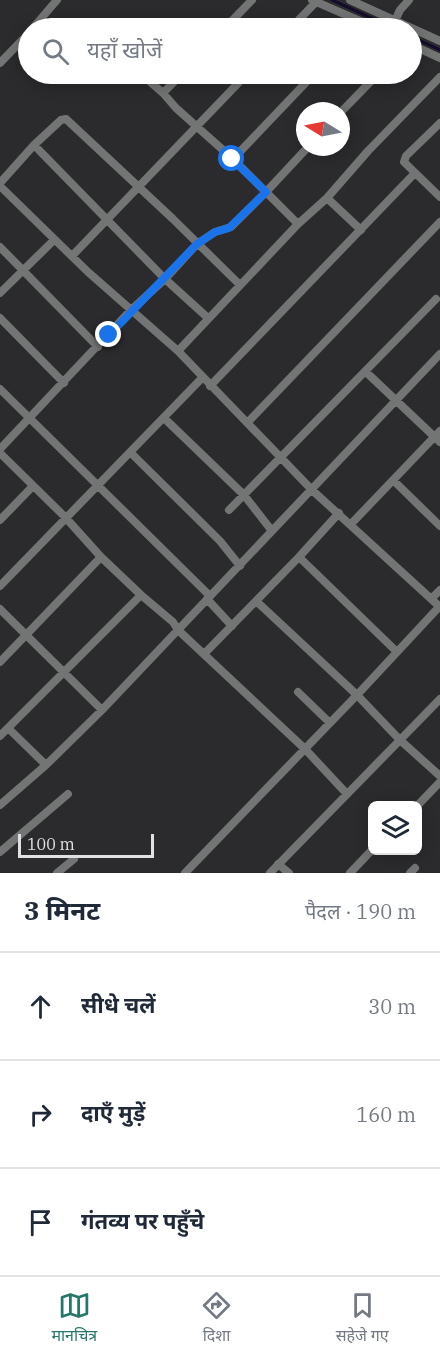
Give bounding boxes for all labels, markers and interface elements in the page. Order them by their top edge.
search box [18,18,422,84]
icon: search [39,35,72,68]
text: यहाँ खोजें [87,35,162,64]
north arrow [296,102,350,156]
route start [218,145,244,171]
route end [95,321,121,347]
map controls [368,801,422,855]
button: layers [368,801,422,855]
scale bar [18,831,154,858]
text: 100 m [27,834,75,854]
text: 3 मिनट [24,893,100,927]
text: पैदल · 190 m [305,898,416,925]
icon: ahead [24,990,57,1023]
text: सीधे चलें [81,990,155,1019]
text: 30 m [368,993,416,1020]
icon: right [24,1098,57,1131]
text: दाएँ मुड़ें [81,1098,145,1127]
text: 160 m [356,1101,416,1128]
icon: arrive [24,1206,57,1239]
text: गंतव्य पर पहुँचे [81,1206,204,1235]
tab: मानचित्र [51,1289,97,1348]
tab: दिशा [200,1289,233,1348]
tab: सहेजे गए [336,1289,389,1348]

